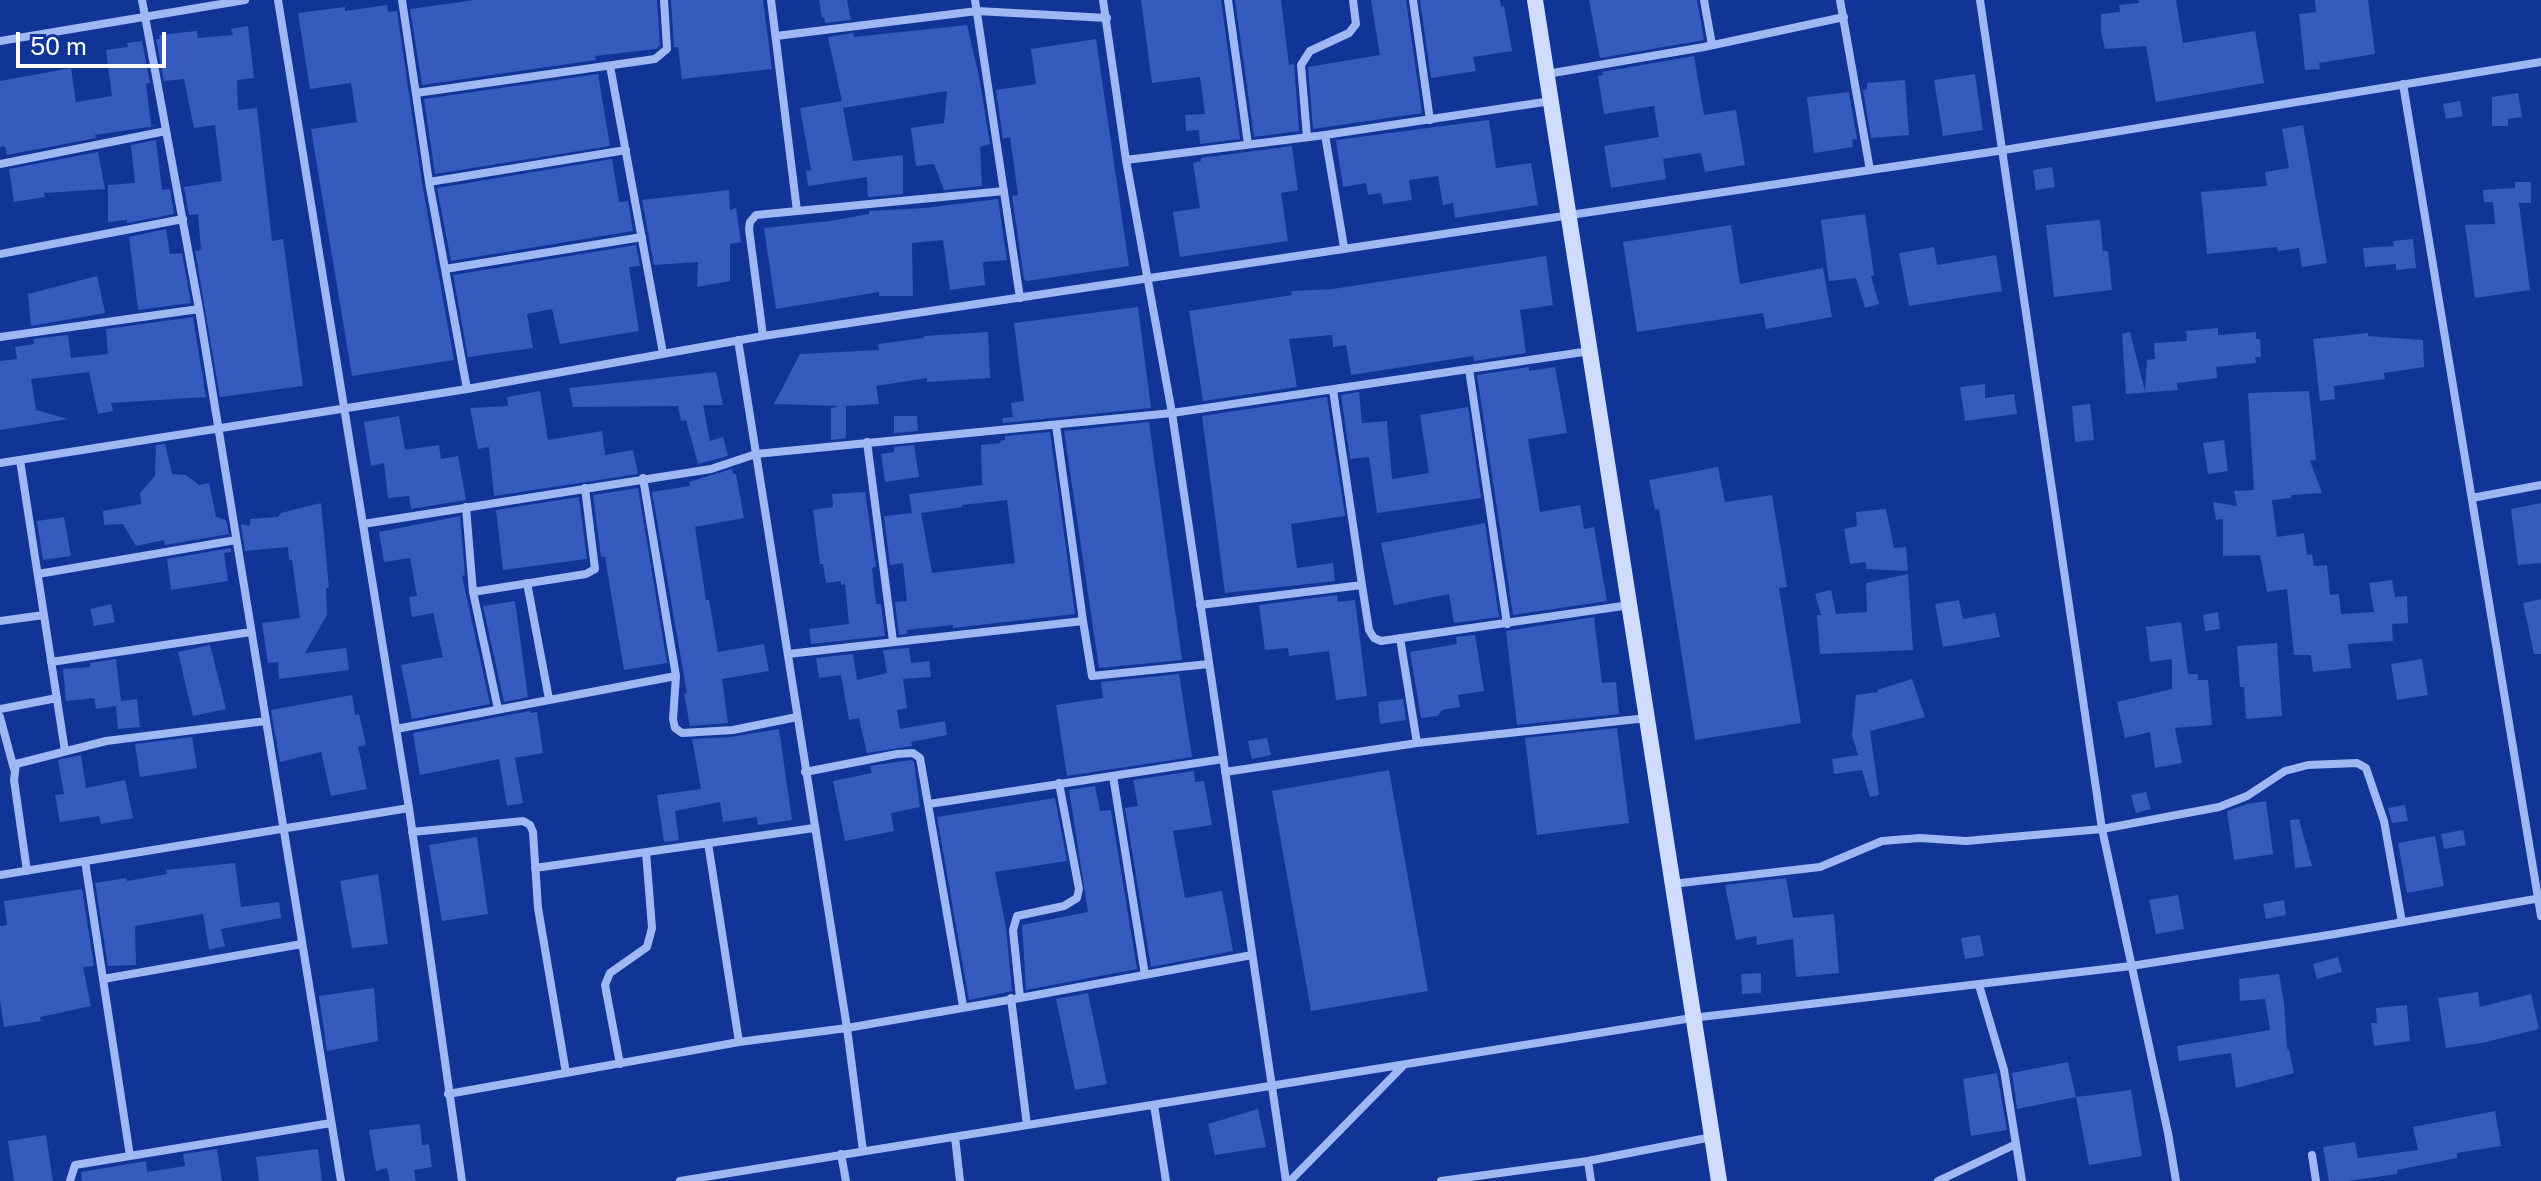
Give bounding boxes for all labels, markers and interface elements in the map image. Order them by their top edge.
scale bar [20,16,170,66]
text: 50 m [30,32,87,60]

